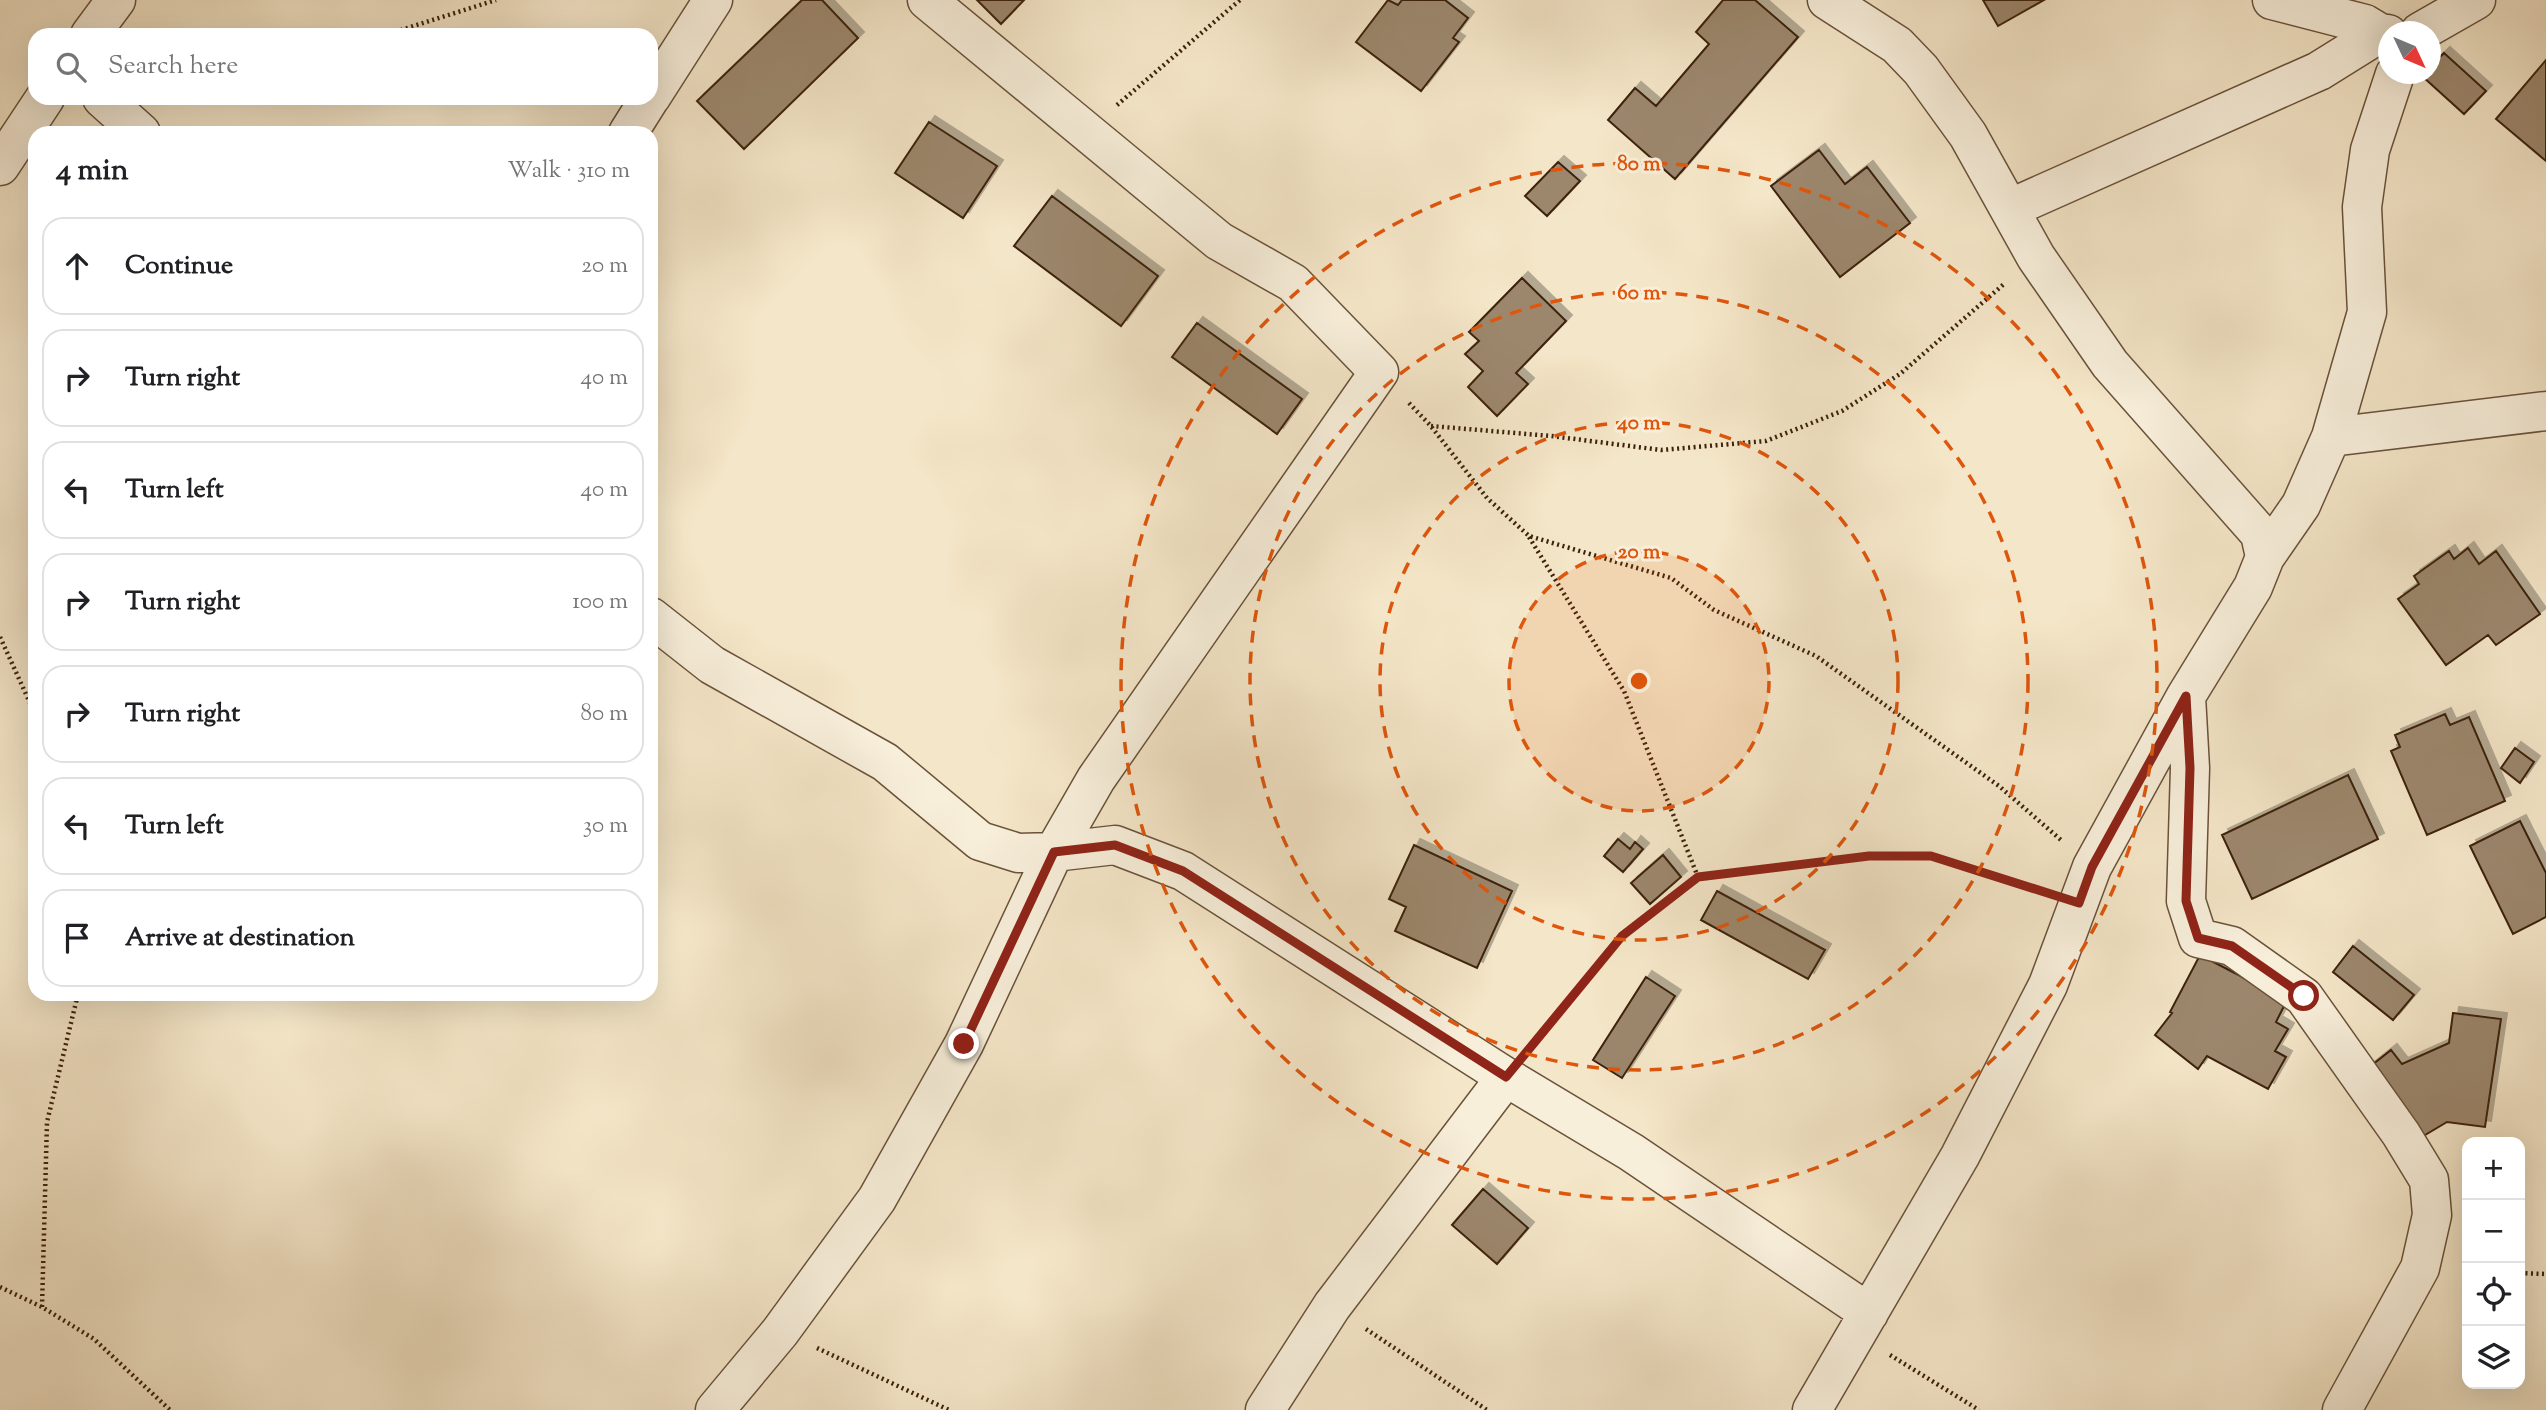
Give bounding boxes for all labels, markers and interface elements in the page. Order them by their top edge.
north arrow [2378,21,2441,84]
search box [28,28,658,105]
icon: search [52,48,90,86]
text: Search here [108,48,238,85]
text: 4 min [56,150,129,193]
text: 80 m [1617,150,1661,180]
text: Walk · 310 m [507,155,630,188]
icon: ahead [58,247,96,285]
text: Continue [125,248,233,285]
text: 20 m [581,250,628,283]
text: 60 m [1617,279,1661,309]
icon: right [58,359,96,397]
text: Turn right [125,360,240,397]
text: 40 m [581,362,628,395]
text: 40 m [1616,409,1661,439]
icon: left [58,471,96,509]
text: Turn left [125,472,224,509]
text: 40 m [581,474,628,507]
text: 20 m [1618,538,1661,568]
icon: right [58,583,96,621]
text: Turn right [125,584,240,621]
text: 100 m [572,586,628,619]
centre of rings [1627,669,1651,693]
icon: right [58,695,96,733]
text: Turn right [125,696,240,733]
text: 80 m [580,698,628,731]
icon: left [58,807,96,845]
text: Turn left [125,808,224,845]
text: 30 m [583,810,628,843]
icon: arrive [58,919,96,957]
text: Arrive at destination [125,920,355,957]
route start [2288,980,2319,1011]
route end [948,1028,979,1059]
map controls [2462,1137,2525,1389]
button: + [2462,1137,2525,1200]
button: − [2462,1200,2525,1263]
button: locate [2462,1263,2525,1326]
button: layers [2462,1326,2525,1389]

